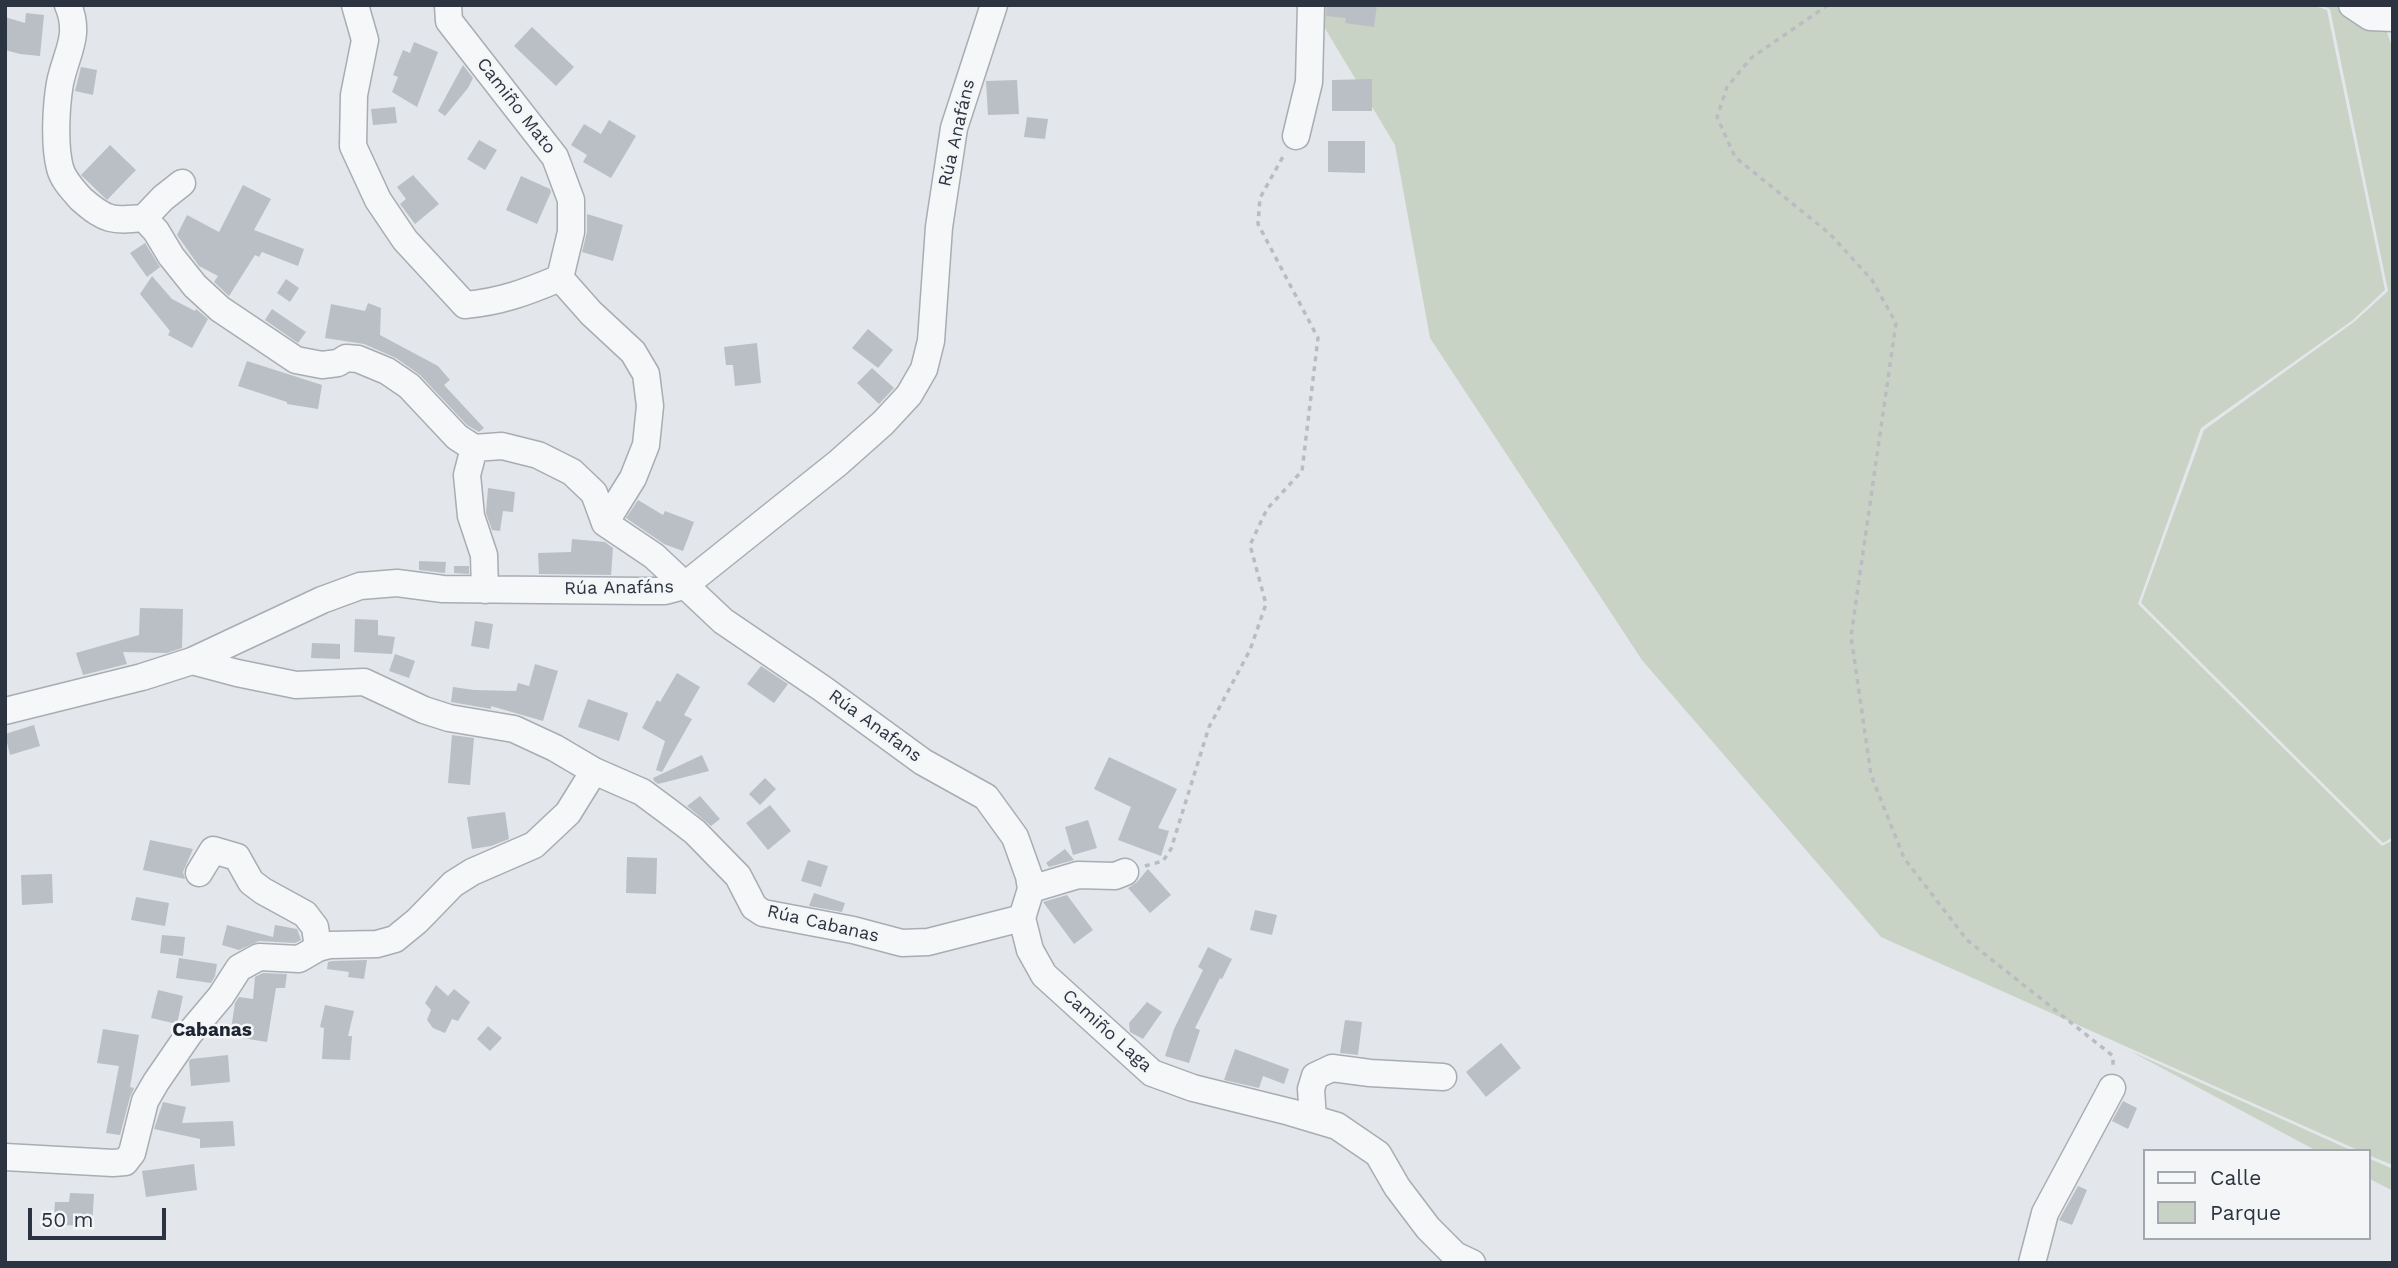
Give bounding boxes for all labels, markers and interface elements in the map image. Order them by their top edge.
street label: Camiño Mato [472,54,560,158]
street label: Rúa Anafáns [934,77,980,189]
street label: Rúa Anafáns [564,576,674,600]
street label: Rúa Anafans [824,685,926,767]
street label: Rúa Cabanas [765,901,881,947]
street label: Camiño Laga [1058,985,1156,1077]
district label: Cabanas [172,1019,252,1041]
legend [2142,1149,2370,1240]
text: Calle [2210,1165,2261,1190]
scale bar [32,1194,170,1238]
text: Parque [2210,1200,2281,1225]
text: 50 m [41,1207,93,1232]

